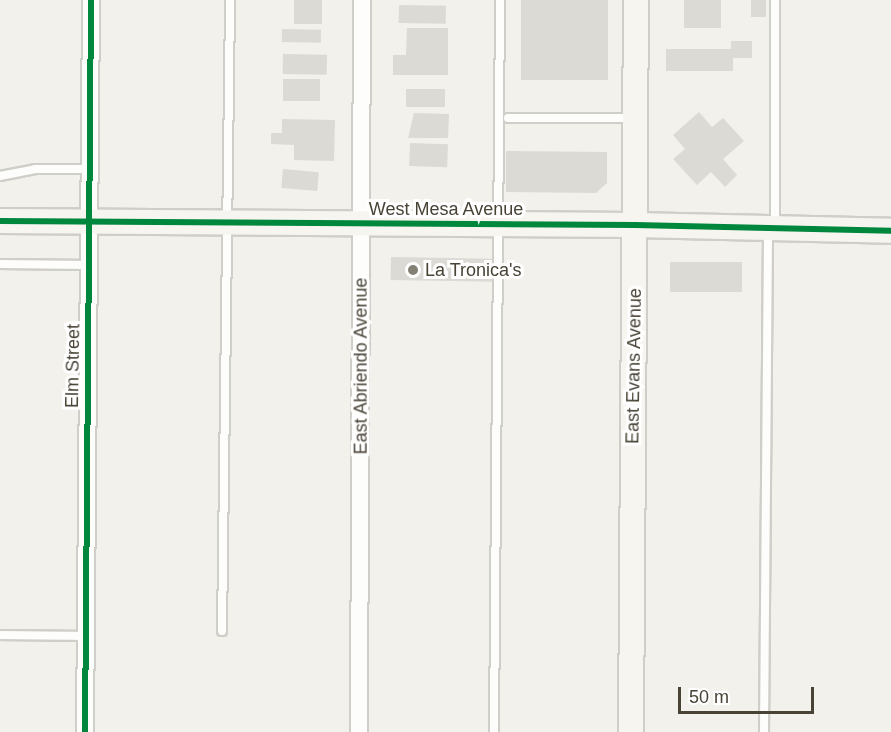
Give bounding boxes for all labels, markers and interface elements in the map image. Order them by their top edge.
street label: West Mesa Avenue [368,198,524,220]
place label: La Tronica's [425,259,522,281]
marker: La Tronica's [406,263,420,277]
street label: East Abriendo Avenue [350,277,372,455]
street label: East Evans Avenue [622,287,646,445]
street label: Elm Street [61,324,85,408]
scale bar [681,675,818,713]
text: 50 m [689,687,729,707]

